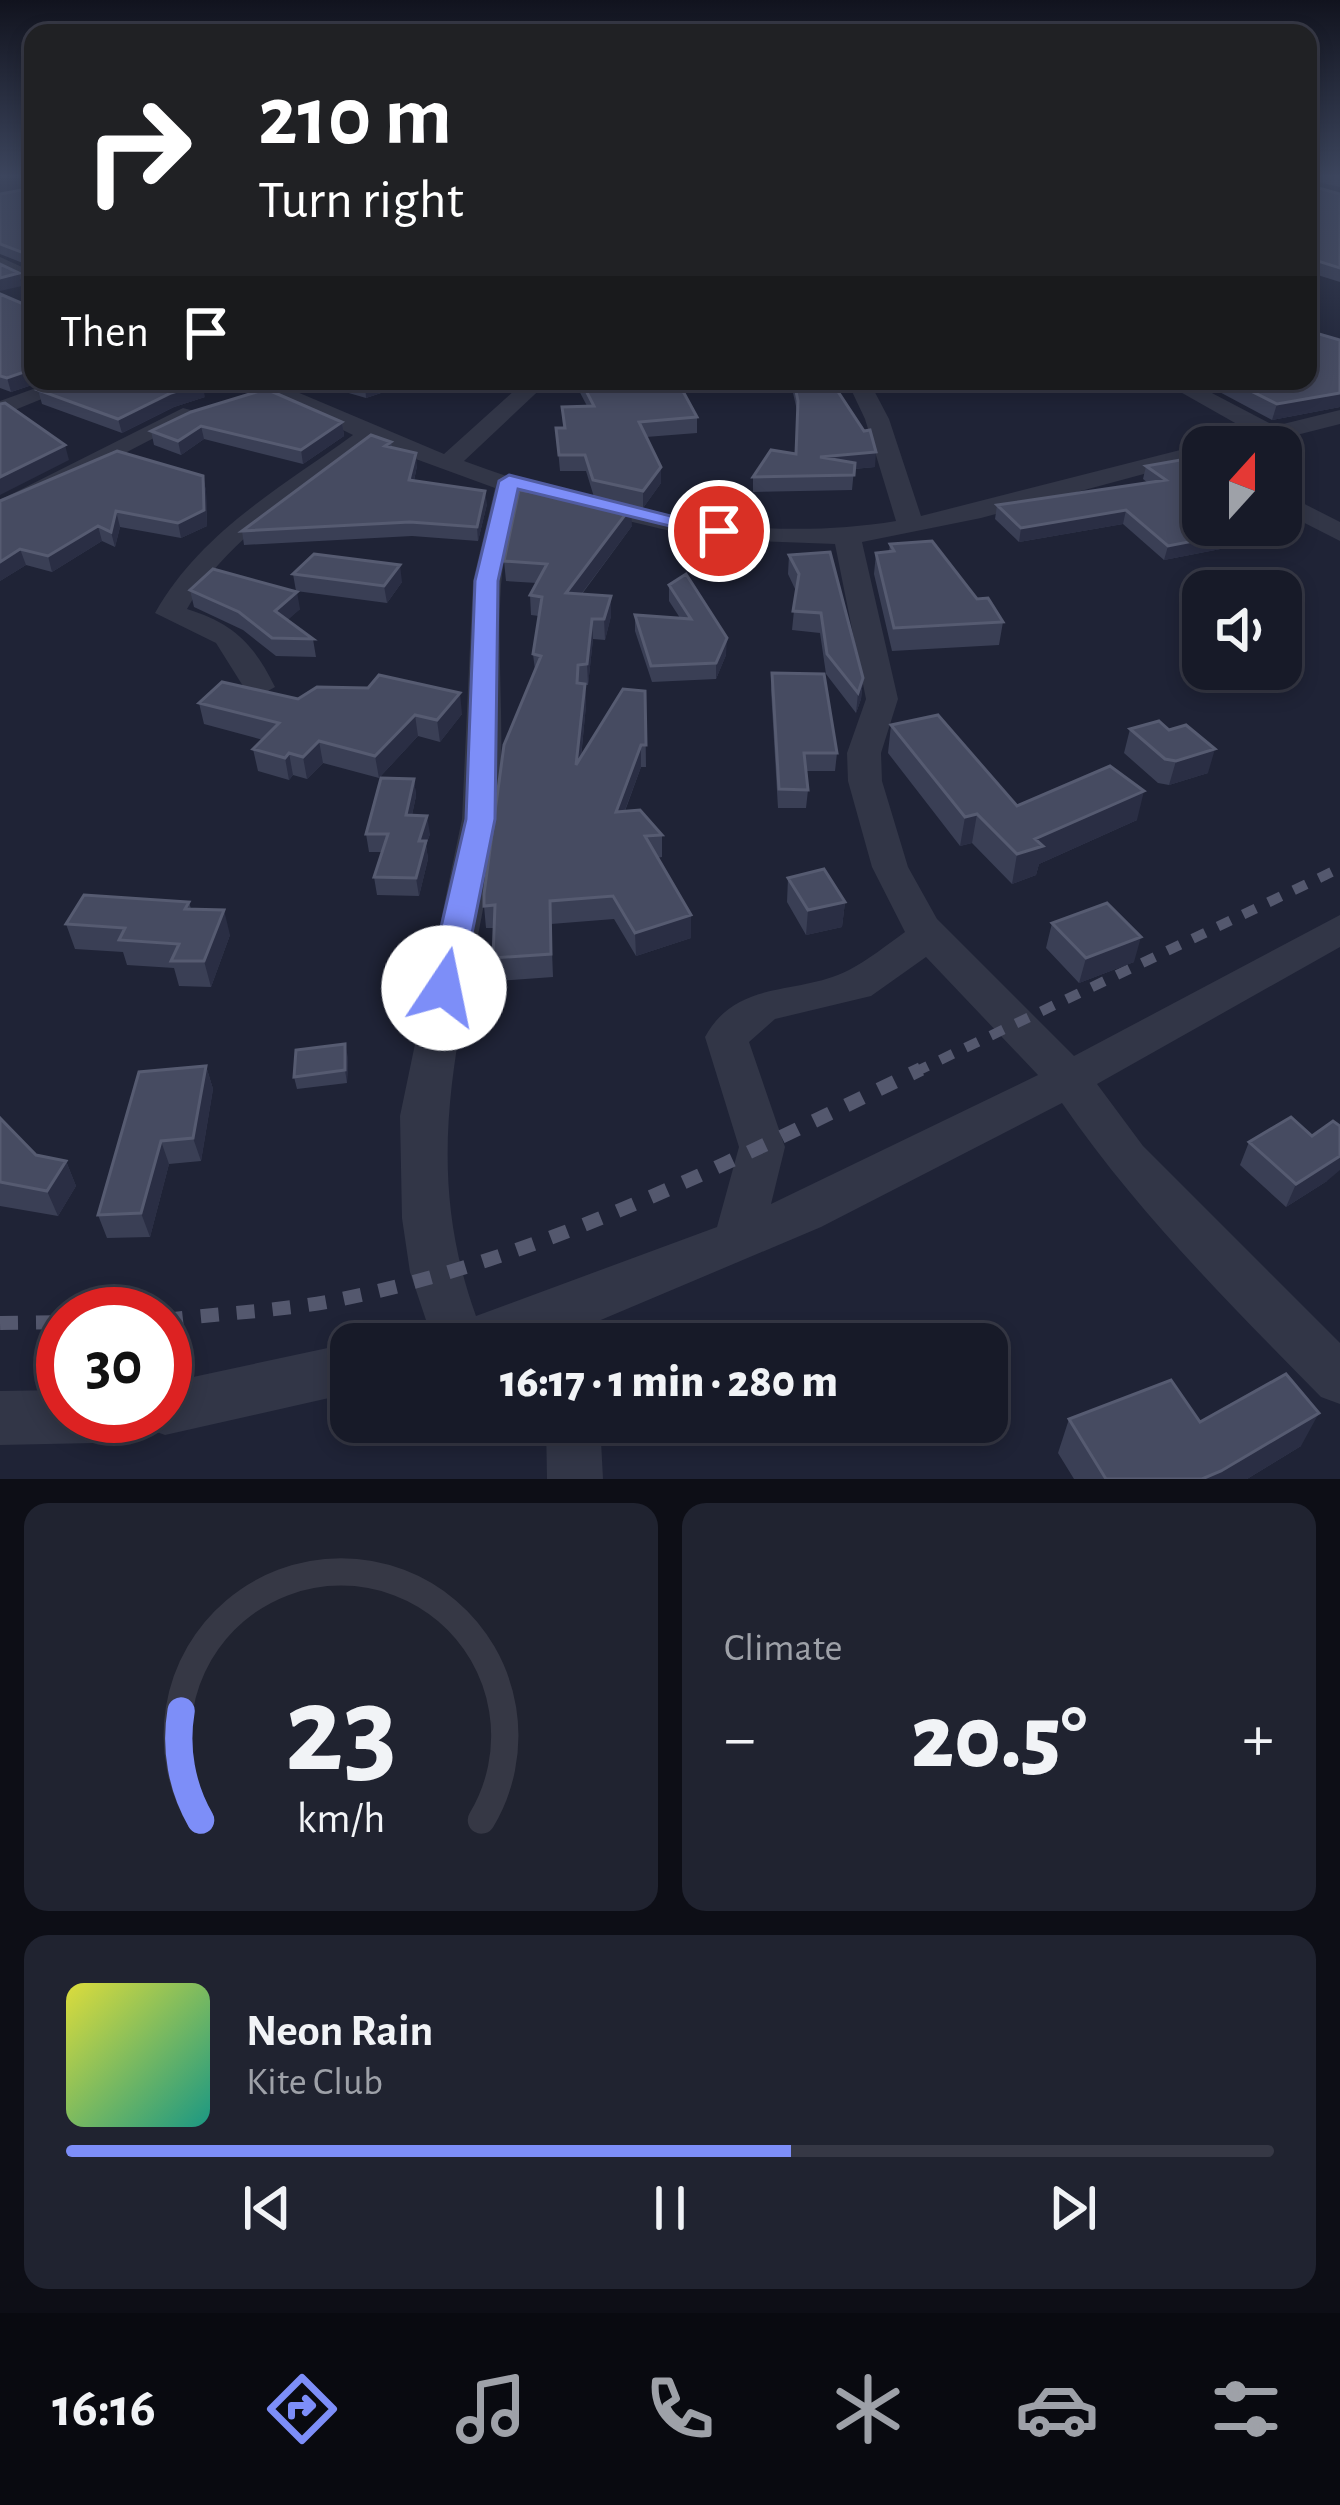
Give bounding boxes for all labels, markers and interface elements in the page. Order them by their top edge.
icon: right [60,72,216,228]
text: 210 m [258,76,452,160]
text: Turn right [258,174,464,228]
icon: arrive [173,300,239,366]
text: Then [60,310,149,355]
north arrow [1182,426,1302,546]
map controls [1182,426,1302,690]
pin [668,480,770,582]
icon: arrive [686,498,752,564]
button: sound [1182,570,1302,690]
position arrow [381,925,507,1051]
speed limit sign: 30 [36,1287,192,1443]
text: 16:17 · 1 min · 280 m [500,1360,838,1405]
text: Climate [724,1629,842,1668]
text: 23 [285,1669,397,1794]
text: 20.5° [911,1694,1087,1784]
text: − [724,1706,756,1772]
text: + [1242,1706,1274,1772]
text: km/h [297,1798,385,1841]
text: Neon Rain [246,2009,433,2054]
text: Kite Club [246,2063,383,2102]
icon: previous [234,2175,300,2241]
icon: pause [637,2175,703,2241]
icon: next [1040,2175,1106,2241]
icon: directions [260,2367,344,2451]
icon: music [449,2367,533,2451]
icon: phone [638,2367,722,2451]
icon: climate [826,2367,910,2451]
icon: car [1015,2367,1099,2451]
icon: filters [1204,2367,1288,2451]
text: 16:16 [52,2382,156,2436]

